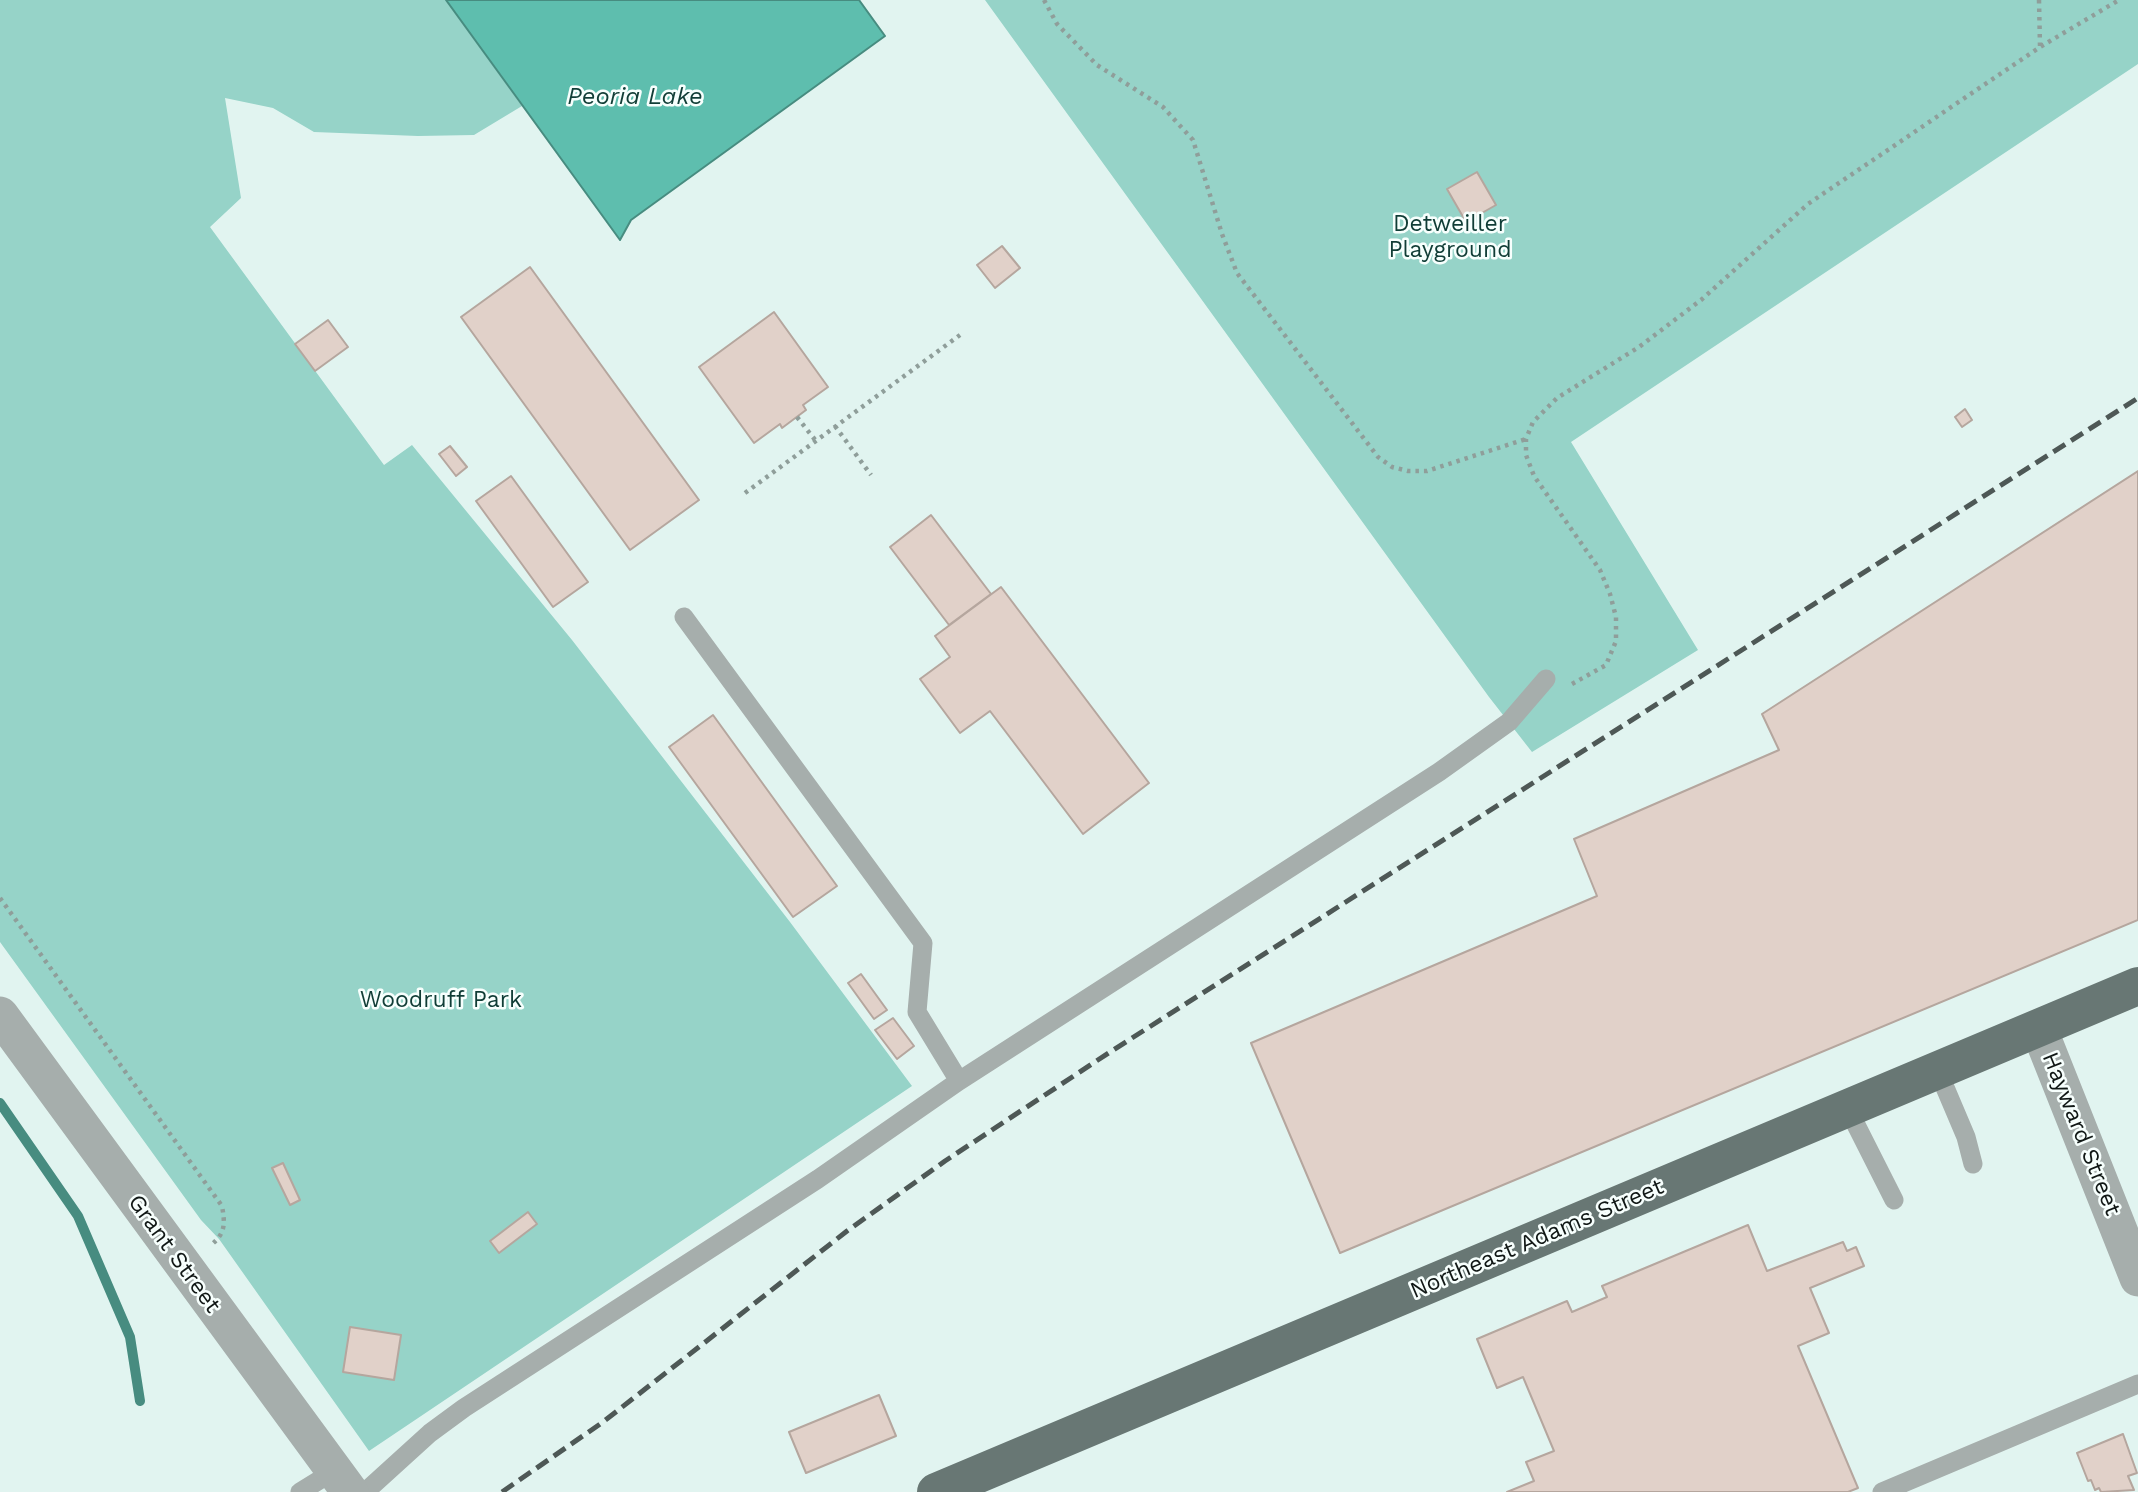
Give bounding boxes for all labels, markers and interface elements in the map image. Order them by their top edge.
water label: Peoria Lake [567,83,703,111]
park label: Detweiller Playground [1388,210,1512,264]
park label: Woodruff Park [360,986,522,1014]
street label: Hayward Street [2036,1048,2126,1220]
street label: Northeast Adams Street [1406,1173,1668,1305]
street label: Grant Street [122,1189,226,1319]

